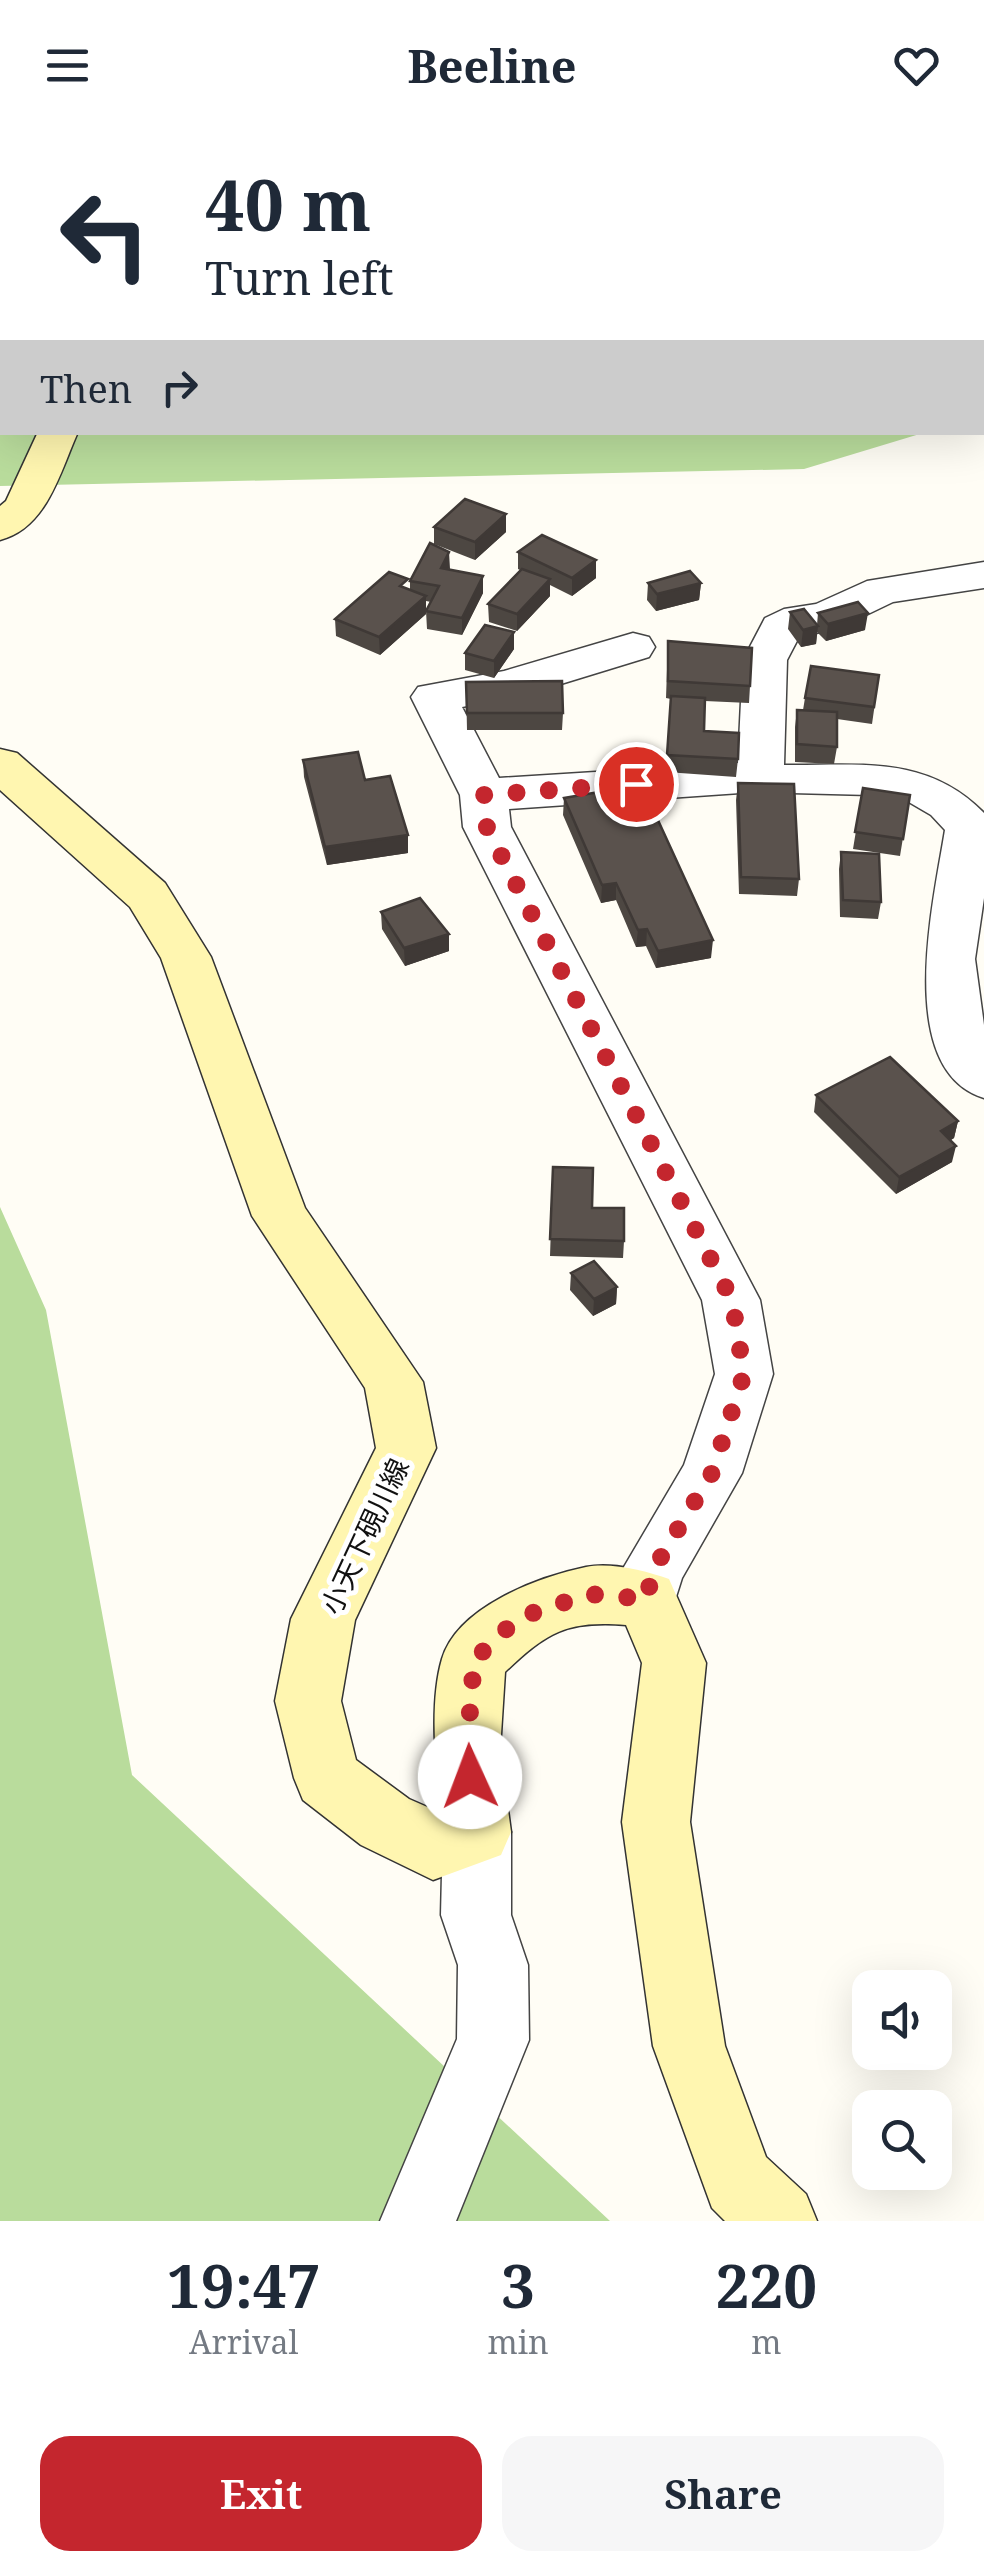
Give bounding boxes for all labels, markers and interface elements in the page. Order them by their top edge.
text: Beeline [407,35,577,96]
icon: menu [40,38,95,93]
icon: heart [889,38,944,93]
text: 40 m [205,156,371,252]
icon: left [40,170,170,300]
text: Turn left [205,247,394,308]
icon: right [152,360,207,415]
text: Then [40,362,132,414]
pin [594,742,679,827]
icon: arrive [609,757,664,812]
street label: 小天下硯川線 [311,1452,417,1620]
position arrow [418,1725,522,1829]
map controls [852,1970,952,2190]
button: sound [852,1970,952,2070]
button: search [852,2090,952,2190]
text: 19:47 [167,2244,321,2326]
text: 3 [501,2244,535,2326]
text: 220 [715,2244,817,2326]
text: Arrival [189,2320,298,2363]
text: min [488,2320,549,2363]
text: m [751,2320,781,2363]
button: Exit [40,2436,482,2551]
button: Share [502,2436,944,2551]

